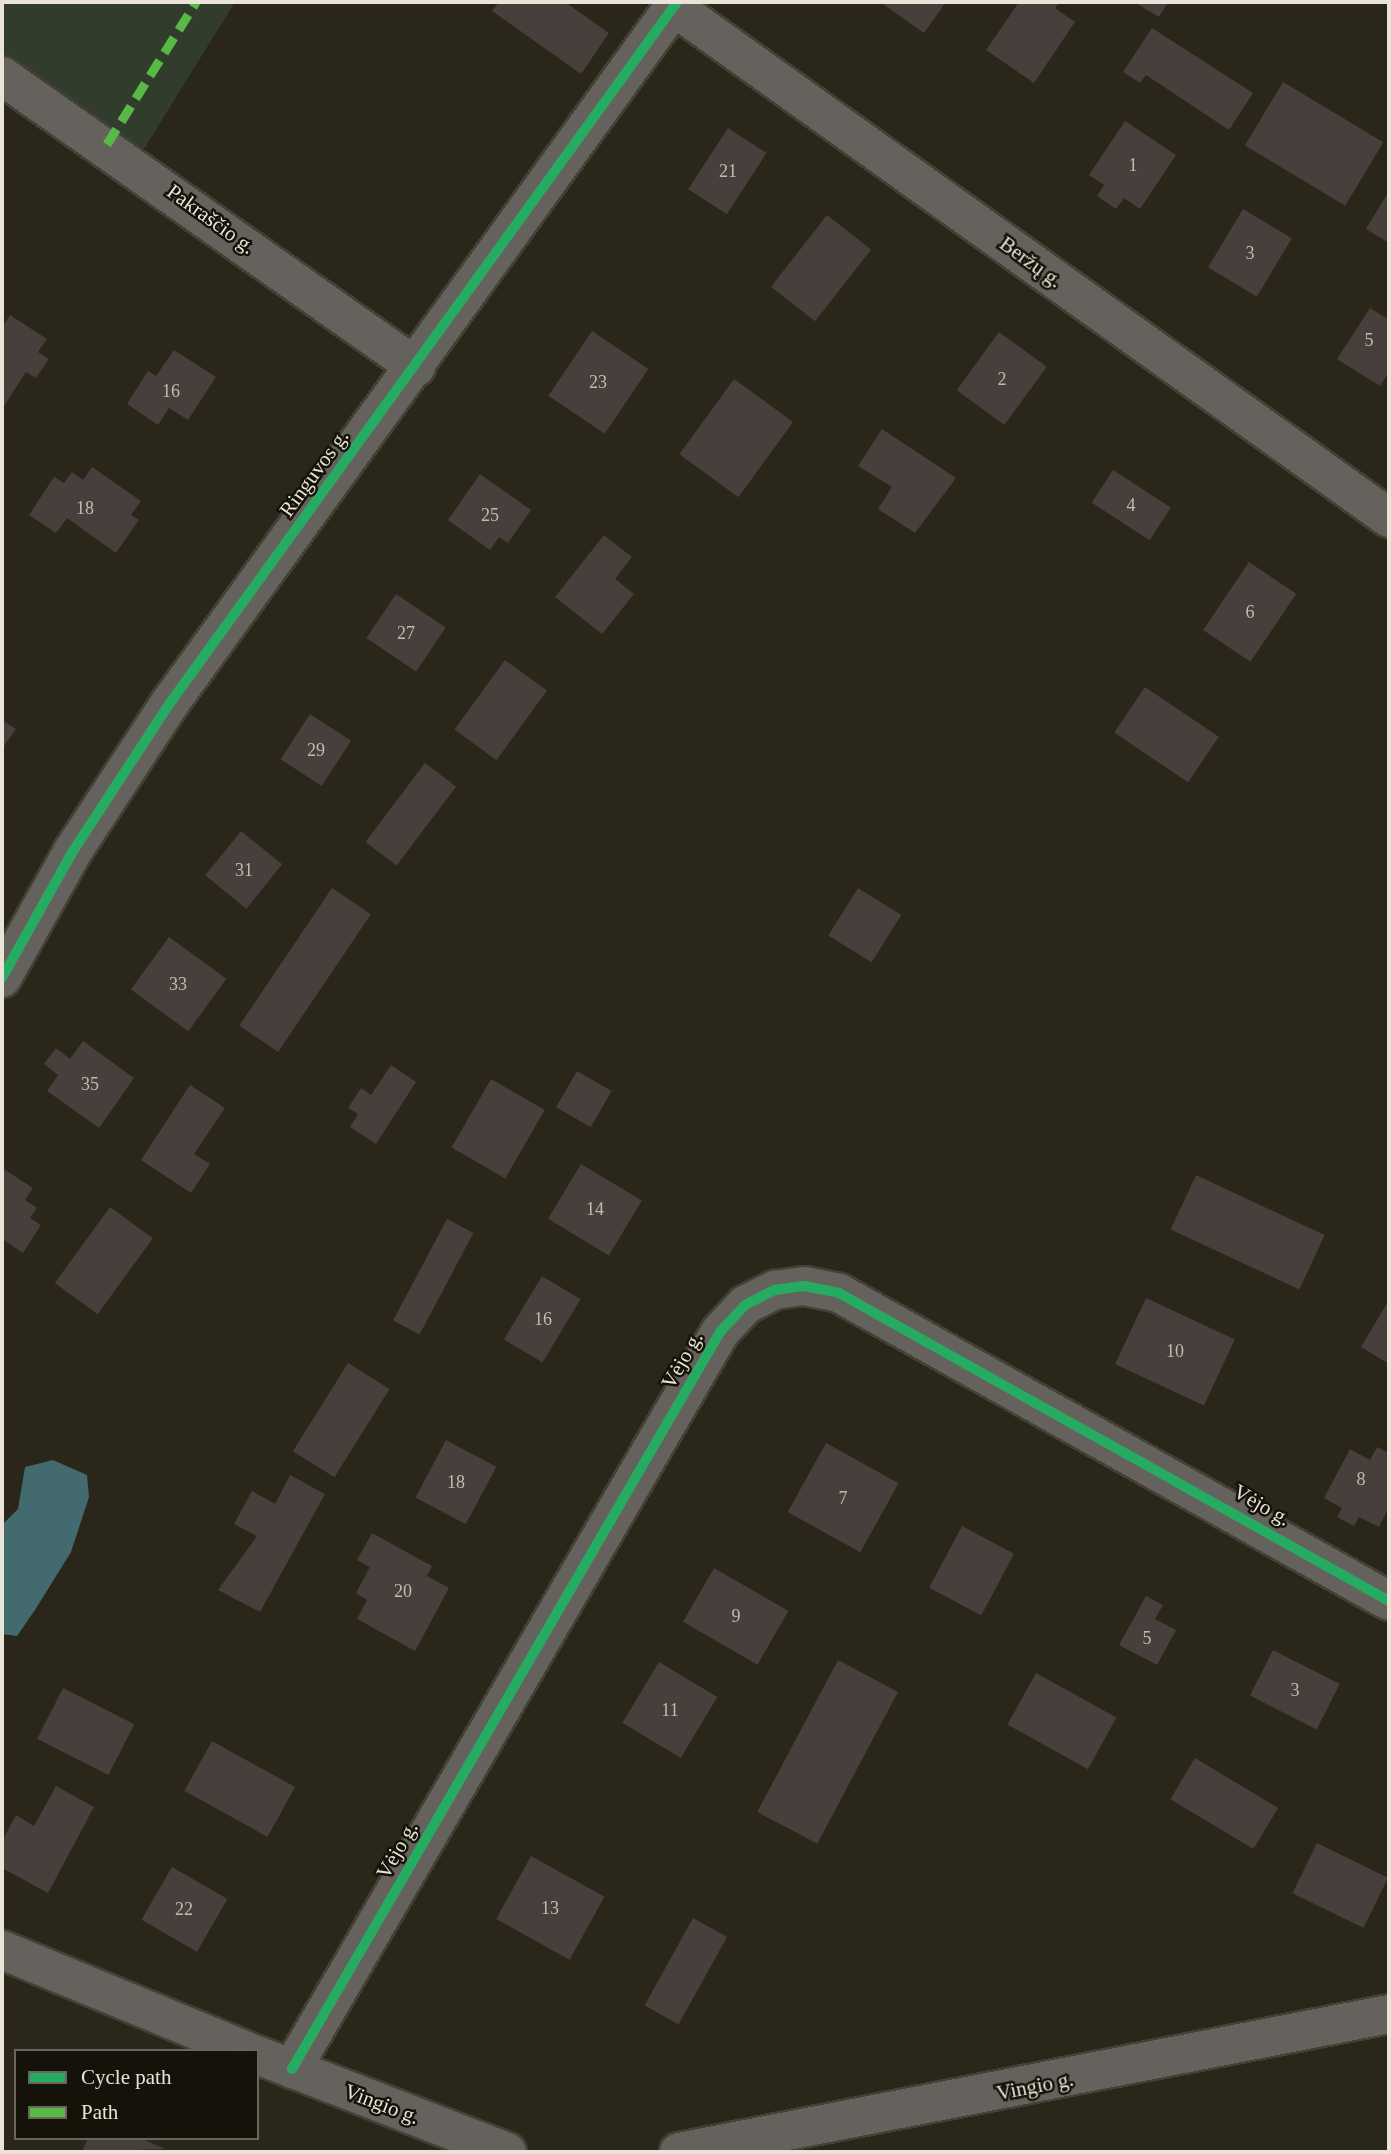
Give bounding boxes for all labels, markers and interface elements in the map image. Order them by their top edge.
house number: 1 [1128,154,1138,176]
house number: 21 [719,160,737,182]
street label: Pakraščio g. [162,179,260,259]
street label: Beržų g. [995,231,1067,293]
house number: 3 [1246,242,1254,264]
house number: 5 [1364,329,1374,351]
house number: 2 [998,368,1006,390]
house number: 23 [589,371,607,393]
house number: 16 [162,380,180,402]
street label: Ringuvos g. [274,425,354,521]
house number: 4 [1126,494,1136,516]
house number: 18 [76,497,94,519]
house number: 25 [481,504,499,526]
house number: 6 [1246,601,1254,623]
house number: 27 [397,622,415,644]
house number: 29 [307,739,325,761]
house number: 31 [235,859,253,881]
house number: 33 [169,973,187,995]
house number: 35 [81,1073,99,1095]
house number: 14 [586,1198,604,1220]
house number: 16 [534,1308,552,1330]
street label: Vėjo g. [656,1327,708,1393]
house number: 10 [1166,1340,1184,1362]
house number: 8 [1356,1468,1366,1490]
house number: 18 [447,1471,465,1493]
street label: Vėjo g. [1229,1479,1295,1531]
house number: 7 [838,1487,848,1509]
house number: 20 [394,1580,412,1602]
house number: 9 [732,1605,740,1627]
house number: 5 [1142,1627,1152,1649]
house number: 3 [1290,1679,1300,1701]
house number: 11 [661,1699,679,1721]
street label: Vėjo g. [371,1817,423,1883]
house number: 13 [541,1897,559,1919]
house number: 22 [175,1898,193,1920]
legend [14,2049,259,2140]
text: Cycle path [81,2065,171,2089]
street label: Vingio g. [994,2066,1076,2106]
street label: Vingio g. [341,2078,423,2130]
text: Path [81,2100,118,2124]

